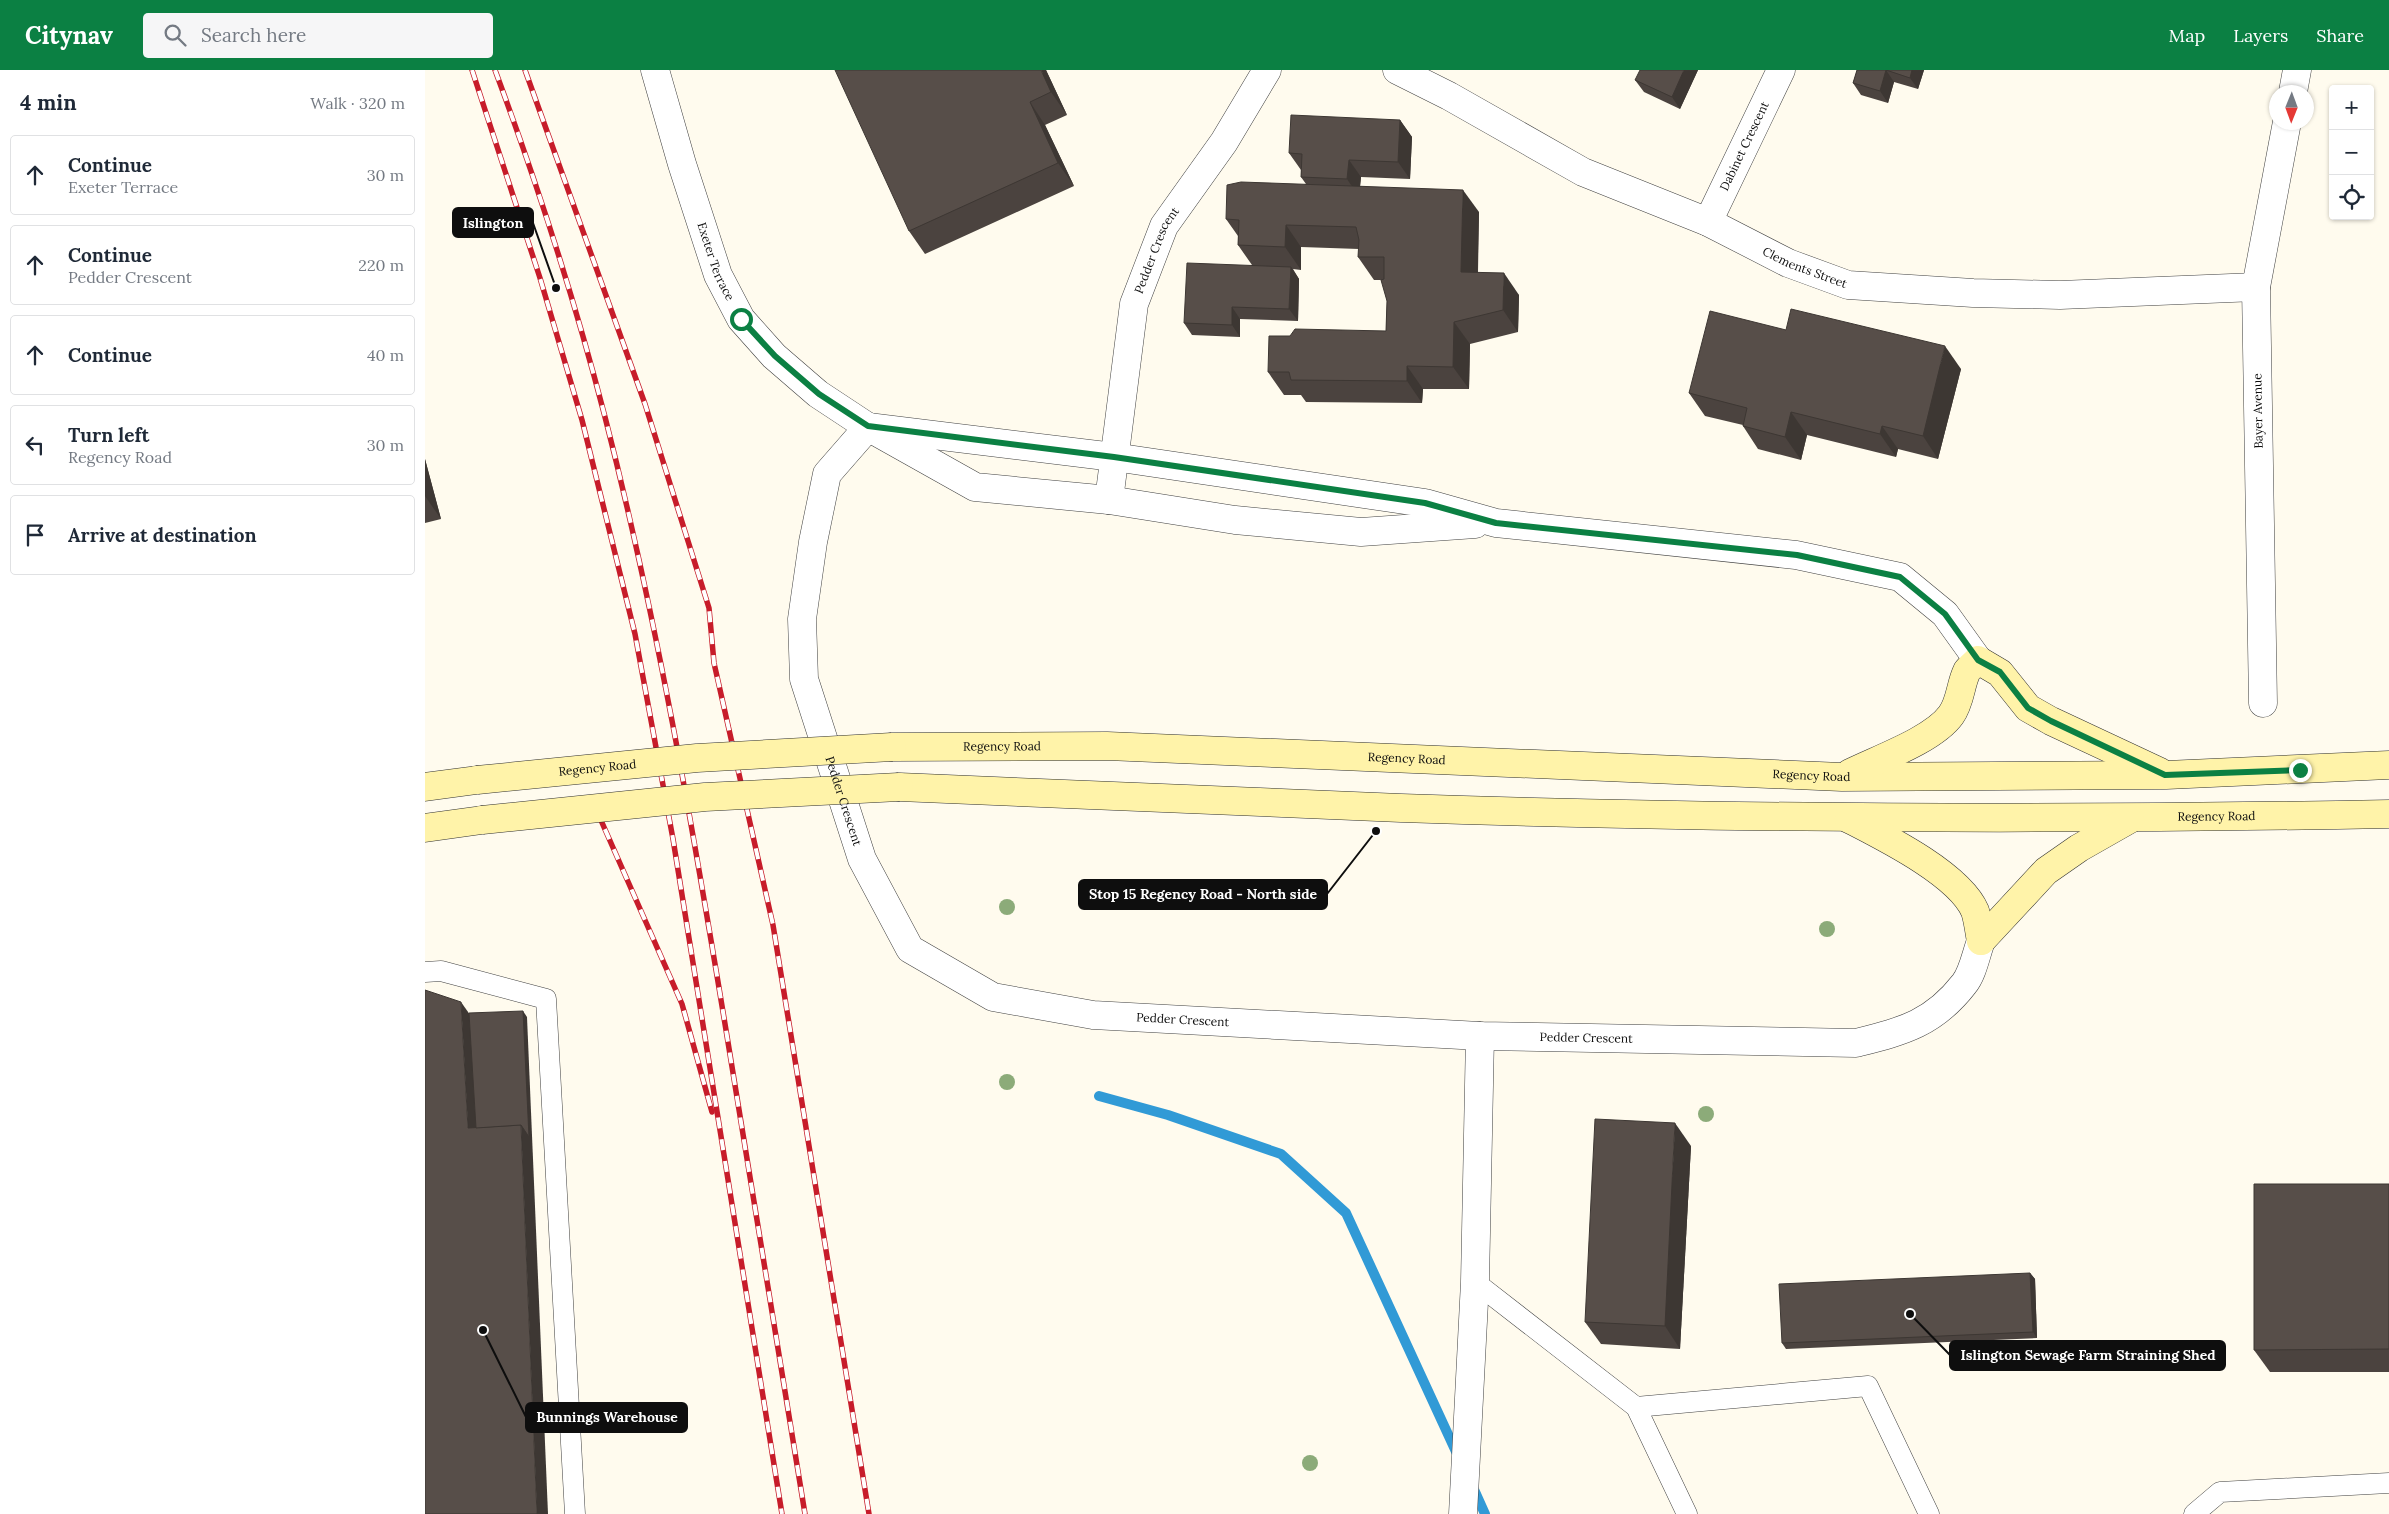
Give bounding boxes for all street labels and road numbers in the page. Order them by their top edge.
street label: Dabinet Crescent [1716,99,1772,193]
street label: Pedder Crescent [1131,204,1182,295]
street label: Exeter Terrace [694,220,738,303]
street label: Clements Street [1760,243,1850,291]
street label: Bayer Avenue [2249,373,2266,449]
street label: Regency Road [963,738,1041,754]
street label: Regency Road [1367,749,1446,767]
street label: Pedder Crescent [822,754,865,848]
street label: Regency Road [558,756,637,779]
street label: Regency Road [1772,766,1850,784]
street label: Regency Road [2177,808,2256,824]
street label: Pedder Crescent [1136,1009,1230,1029]
street label: Pedder Crescent [1540,1029,1633,1046]

